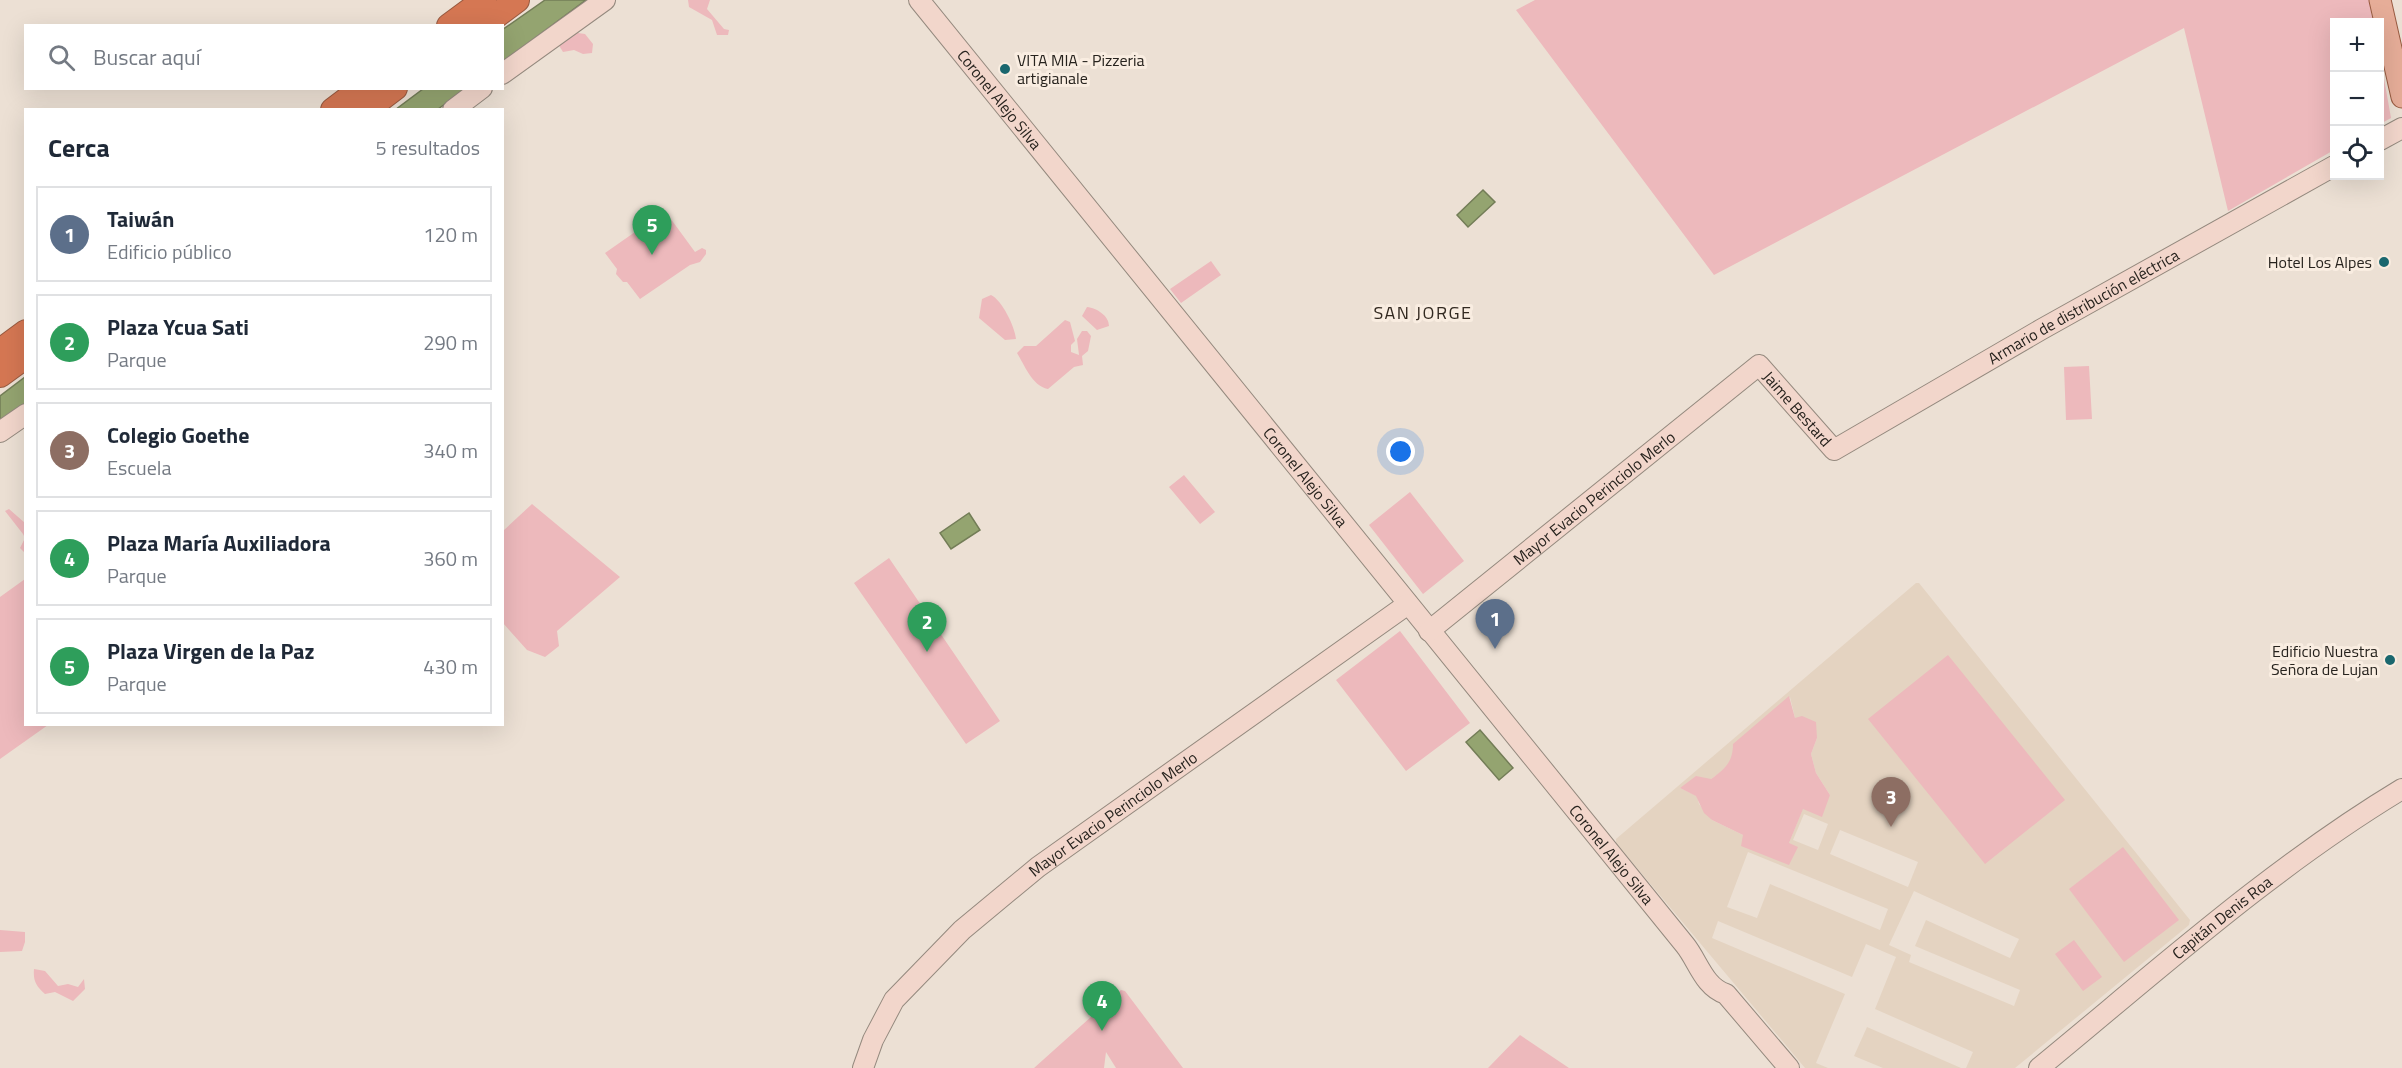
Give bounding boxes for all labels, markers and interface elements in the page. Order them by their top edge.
map controls [2330,18,2384,180]
button: + [2330,18,2384,72]
search box [24,24,504,90]
text: Buscar aquí [93,40,201,74]
icon: search [45,41,78,74]
street label: Coronel Alejo Silva [952,44,1048,155]
place label: VITA MIA - Pizzeria artigianale [1017,48,1145,90]
marker: VITA MIA - Pizzeria artigianale [998,62,1012,76]
button: − [2330,72,2384,126]
button: locate [2330,126,2384,180]
text: Cerca [48,128,110,167]
text: 5 resultados [376,132,480,163]
text: Taiwán [107,202,174,236]
pin: 5 [632,206,672,255]
text: 1 [64,219,75,250]
text: 120 m [423,219,478,250]
text: Edificio público [107,236,232,267]
street label: Armario de distribución eléctrica [1983,243,2183,370]
place label: Hotel Los Alpes [2268,250,2372,274]
marker: Hotel Los Alpes [2377,255,2391,269]
district label: SAN JORGE [1373,299,1473,326]
text: Plaza Ycua Sati [107,310,249,344]
text: 2 [64,327,75,358]
text: 290 m [423,327,478,358]
text: Parque [107,344,167,375]
street label: Jaime Bestard [1757,365,1838,452]
text: Colegio Goethe [107,418,249,452]
street label: Coronel Alejo Silva [1258,422,1354,532]
street label: Mayor Evacio Perinciolo Merlo [1508,425,1680,571]
text: 3 [64,435,75,466]
text: 340 m [423,435,478,466]
your location [1386,437,1415,466]
text: Escuela [107,452,171,483]
text: Plaza María Auxiliadora [107,526,331,560]
text: 4 [64,543,75,574]
text: 360 m [423,543,478,574]
text: Parque [107,560,167,591]
pin: 1 [1476,600,1514,649]
pin: 2 [908,602,946,652]
text: Plaza Virgen de la Paz [107,634,315,668]
place label: Edificio Nuestra Señora de Lujan [2271,639,2378,681]
text: 5 [64,651,75,682]
text: 430 m [423,651,478,682]
marker: Edificio Nuestra Señora de Lujan [2383,653,2397,667]
text: Parque [107,668,167,699]
street label: Mayor Evacio Perinciolo Merlo [1023,745,1202,882]
pin: 3 [1872,778,1910,827]
street label: Coronel Alejo Silva [1564,799,1660,910]
street label: Capitán Denis Roa [2167,870,2277,965]
pin: 4 [1082,982,1122,1031]

